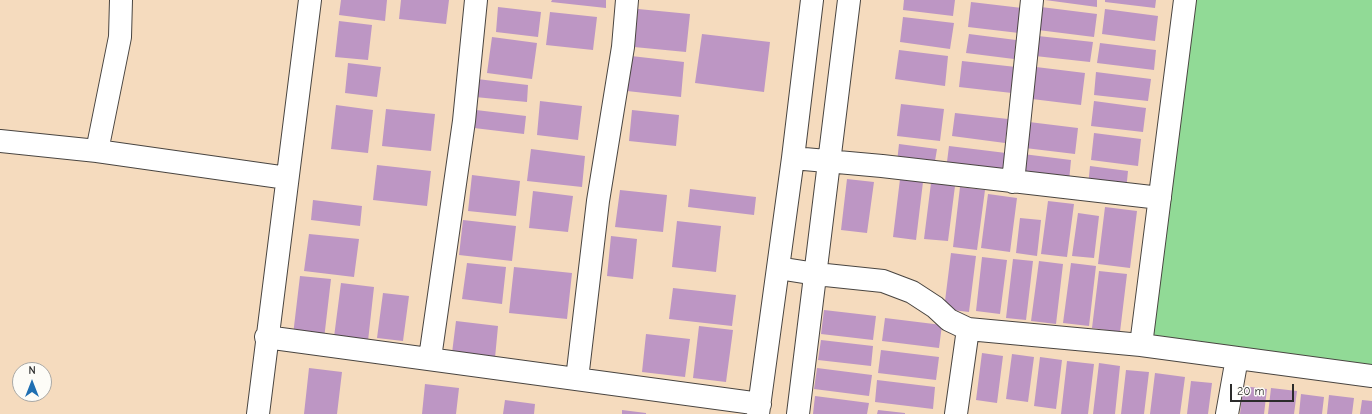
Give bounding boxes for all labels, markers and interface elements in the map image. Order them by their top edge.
north arrow [12,362,52,402]
text: N [28,364,36,377]
scale bar [1232,376,1296,402]
text: 20 m [1237,384,1265,398]

